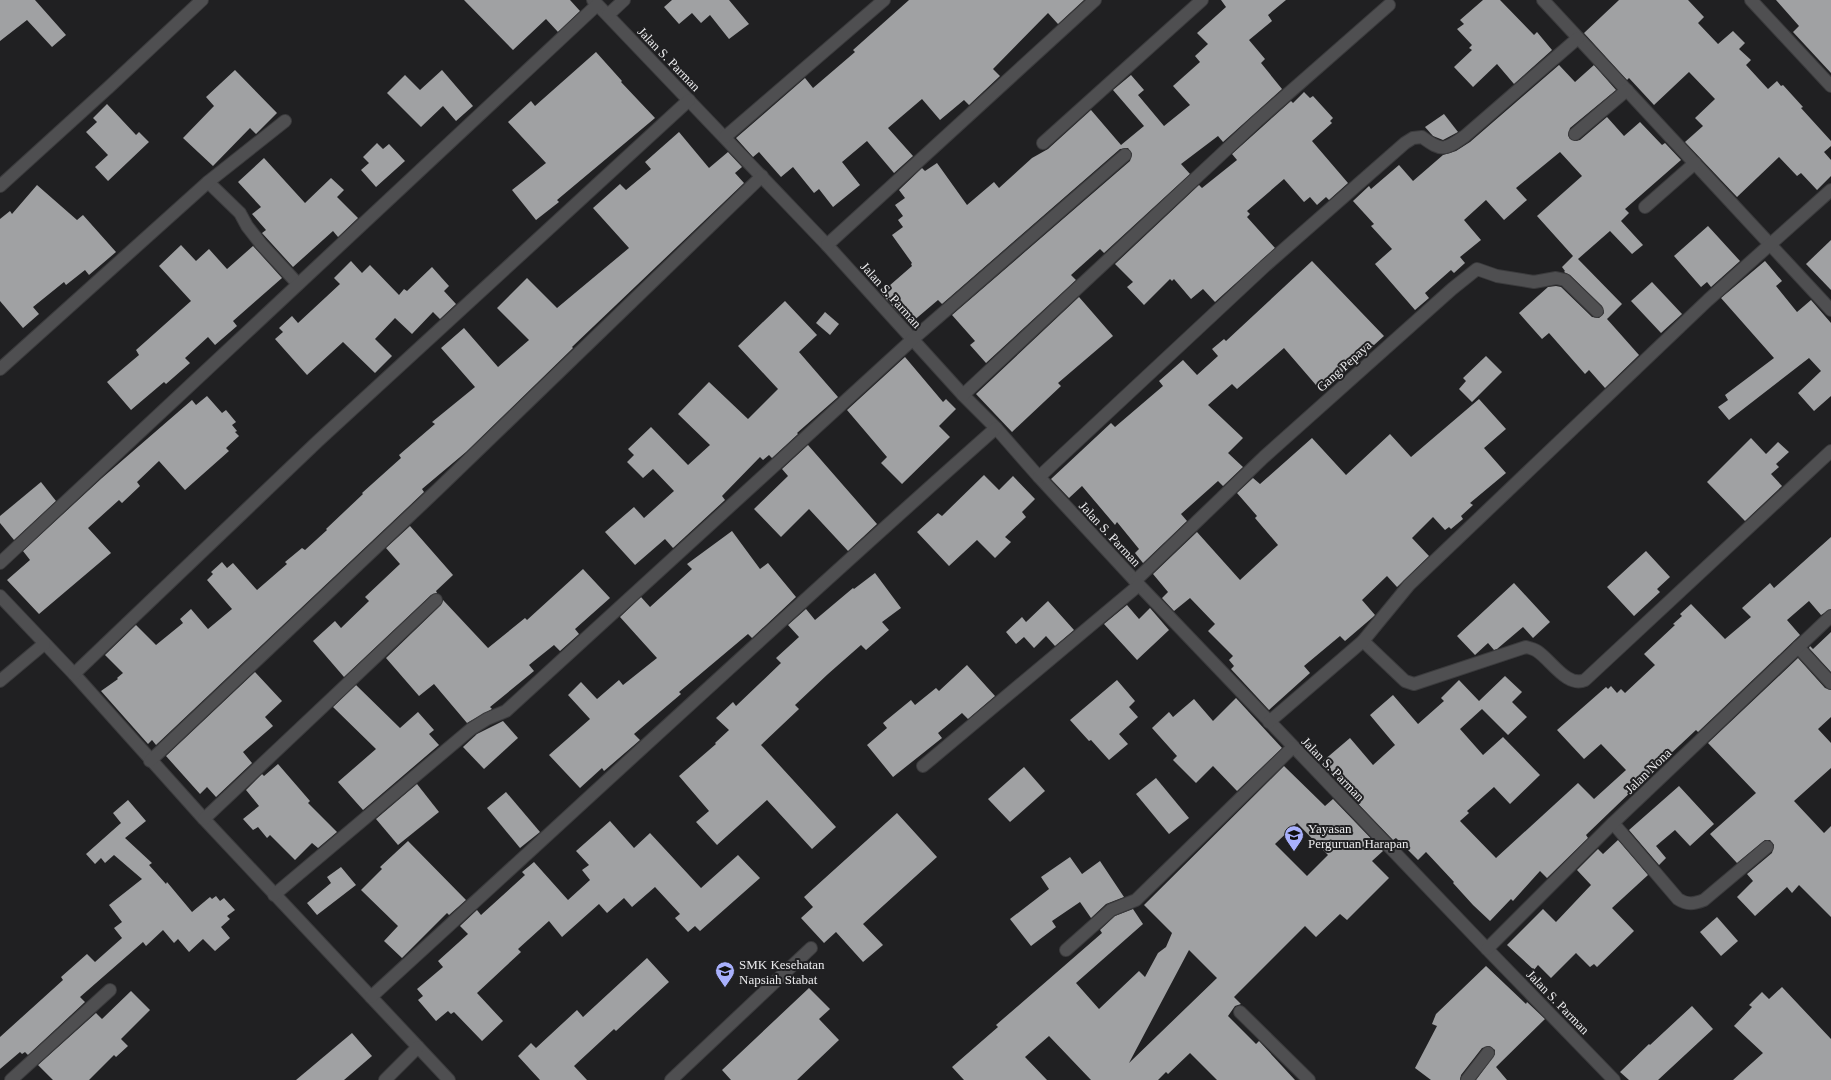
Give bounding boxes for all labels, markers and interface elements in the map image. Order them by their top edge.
street label: Jalan S. Parman [635,24,704,95]
street label: Jalan S. Parman [858,259,925,331]
street label: Gang Pepaya [1313,337,1375,395]
street label: Jalan S. Parman [1076,498,1144,570]
street label: Jalan S. Parman [1299,734,1368,805]
street label: Jalan Nona [1622,745,1674,797]
place label: Yayasan Perguruan Harapan [1308,821,1409,851]
school or university icon: Yayasan Perguruan Harapan [1283,824,1305,852]
place label: SMK Kesehatan Napsiah Stabat [739,957,825,987]
school or university icon: SMK Kesehatan Napsiah Stabat [714,960,736,988]
street label: Jalan S. Parman [1524,967,1593,1038]

